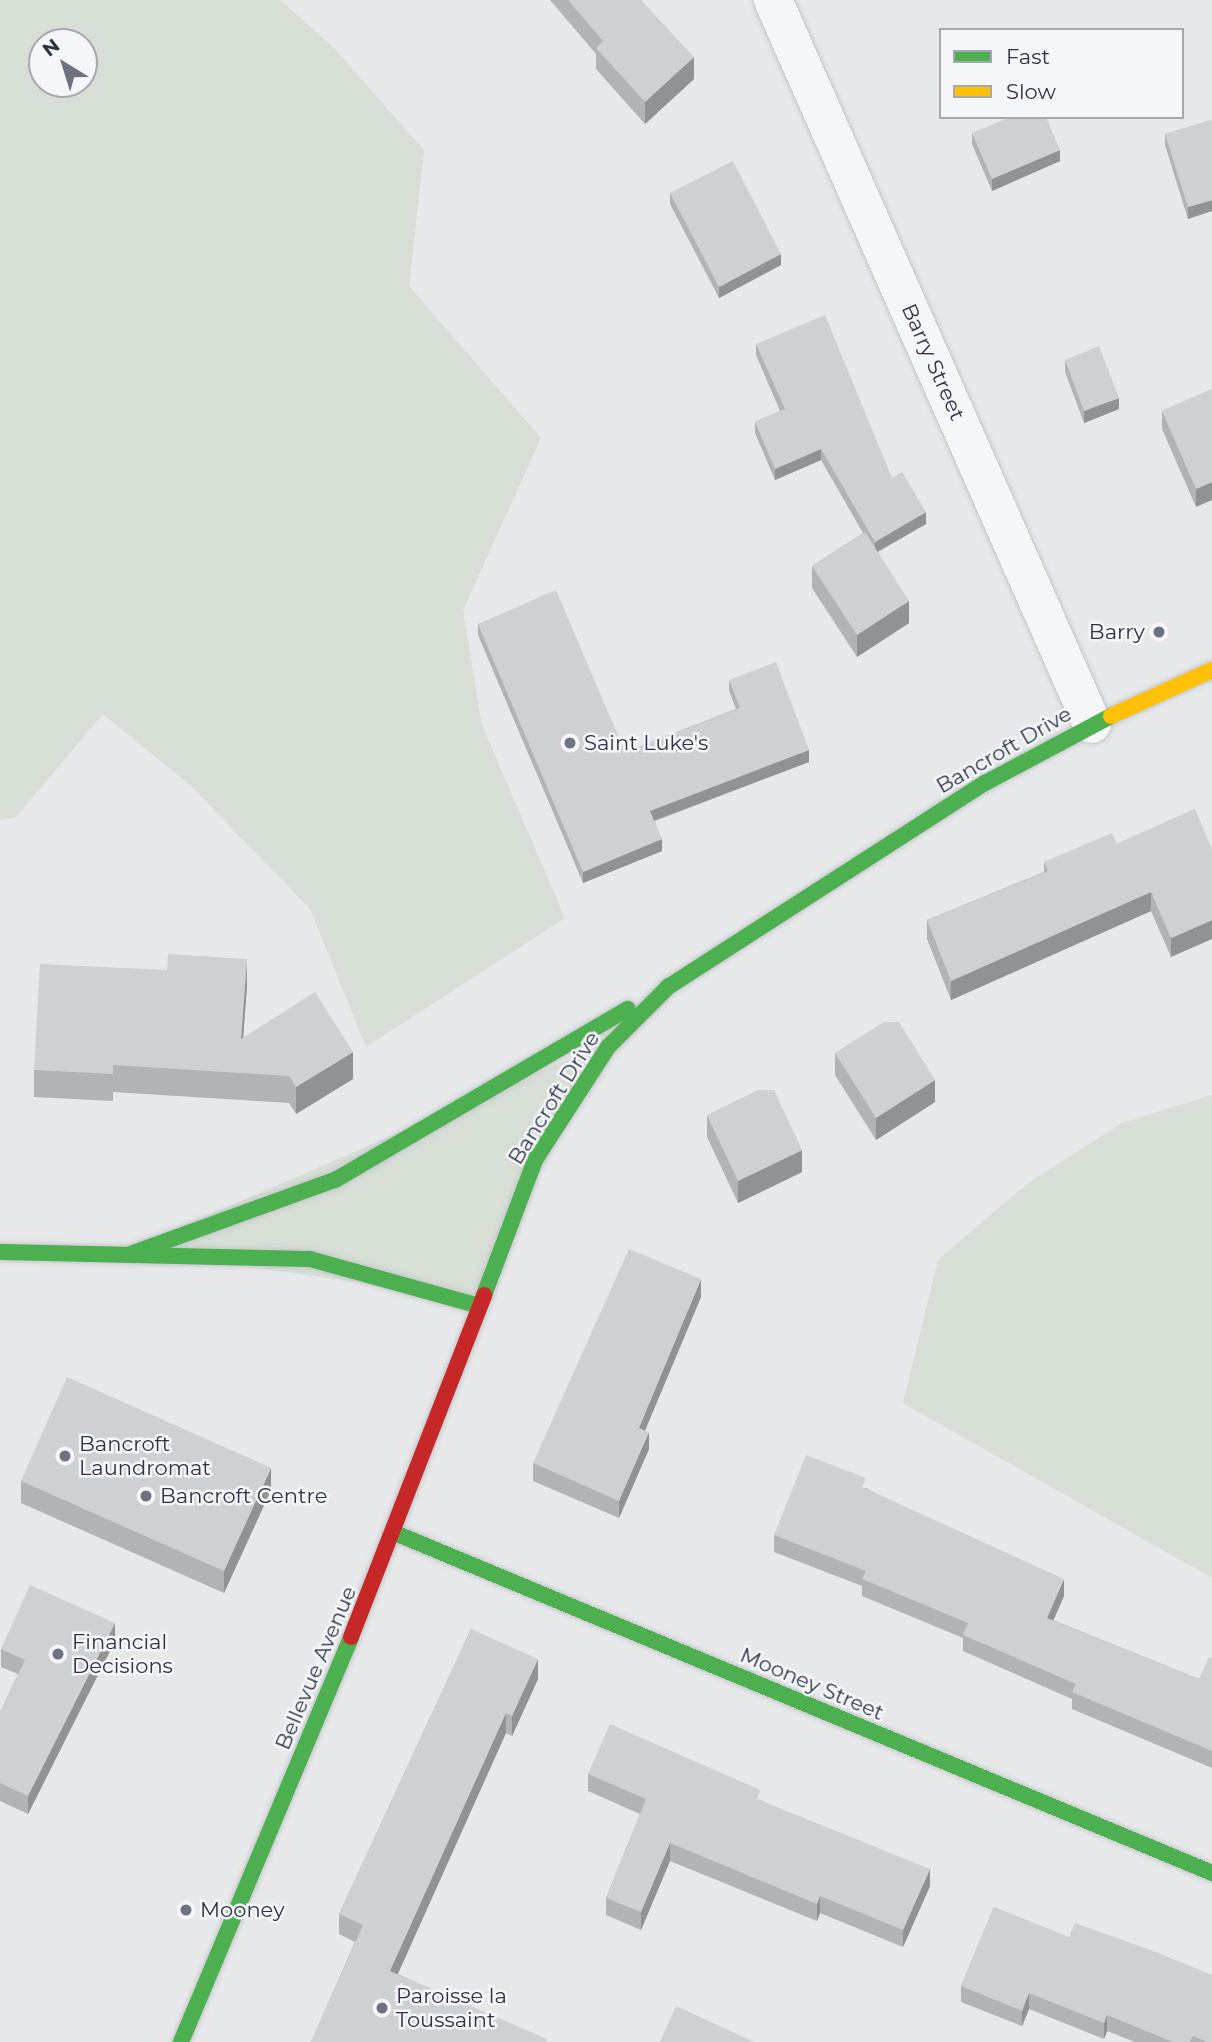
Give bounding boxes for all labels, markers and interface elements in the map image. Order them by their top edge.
north arrow [28,28,98,98]
legend [939,28,1184,119]
text: N [38,34,64,61]
text: Fast [1006,44,1050,69]
text: Slow [1006,79,1056,104]
street label: Barry Street [896,300,970,424]
place label: Barry [1089,619,1145,645]
marker: Barry [1151,624,1167,640]
street label: Bancroft Drive [932,701,1076,799]
place label: Saint Luke's [584,730,708,756]
marker: Saint Luke's [562,735,578,751]
street label: Bancroft Drive [503,1027,605,1169]
place label: Bancroft Laundromat [79,1431,211,1481]
marker: Bancroft Laundromat [57,1448,73,1464]
place label: Bancroft Centre [160,1483,327,1509]
marker: Bancroft Centre [138,1488,154,1504]
street label: Bellevue Avenue [270,1582,362,1754]
place label: Financial Decisions [72,1629,173,1679]
street label: Mooney Street [736,1642,888,1726]
marker: Financial Decisions [50,1646,66,1662]
place label: Mooney [200,1897,285,1923]
marker: Mooney [178,1902,194,1918]
place label: Paroisse la Toussaint [396,1983,507,2033]
marker: Paroisse la Toussaint [374,2000,390,2016]

